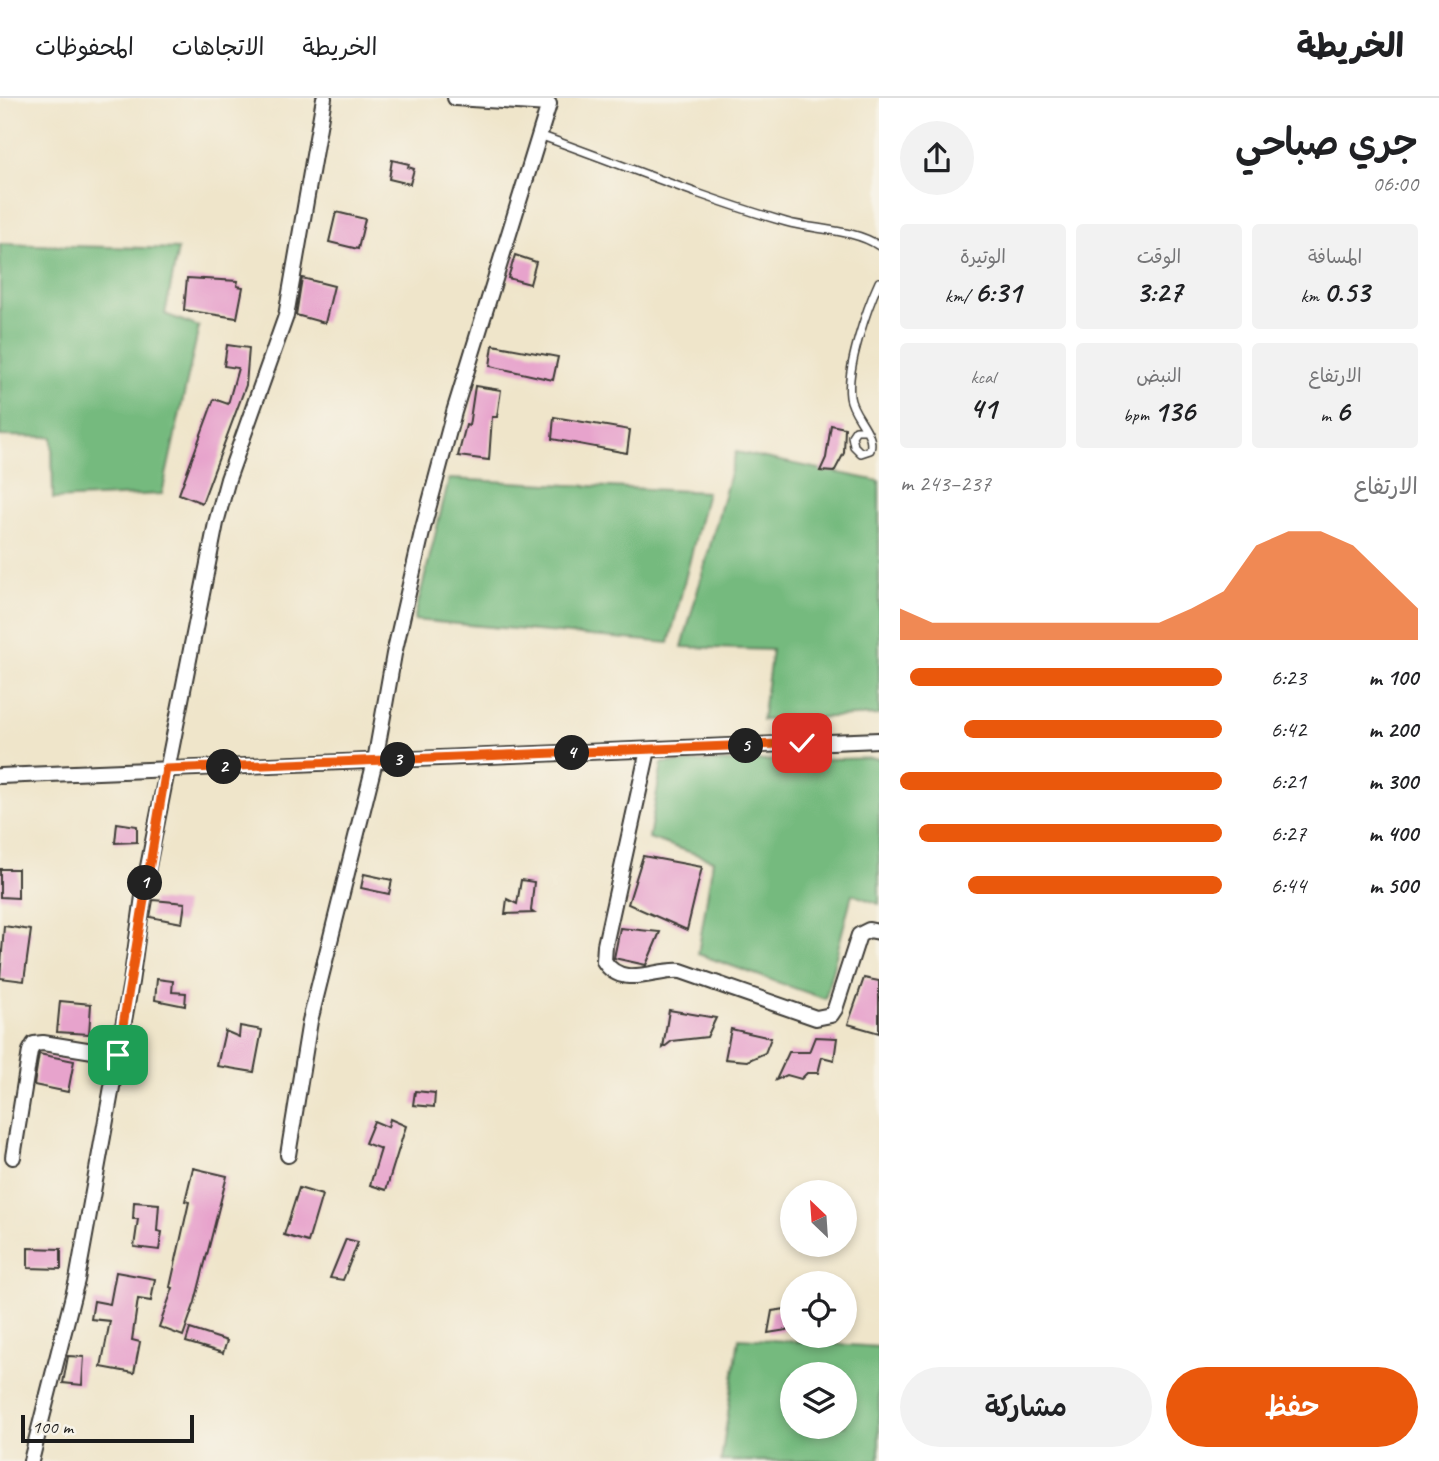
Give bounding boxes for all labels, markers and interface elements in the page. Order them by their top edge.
text: الخريطة [1297,25,1404,67]
text: المحفوظات [35,32,134,62]
text: الاتجاهات [172,32,265,62]
text: الخريطة [303,32,377,62]
text: جري صباحي [1235,119,1418,166]
button: share [900,121,974,195]
text: 06:00 [1372,169,1418,198]
text: الوتيرة [960,245,1006,269]
text: الوقت [1137,245,1181,269]
text: المسافة [1308,245,1362,269]
text: 6:31 [974,273,1021,311]
text: 3:27 [1136,273,1182,311]
text: 0.53 [1324,273,1370,311]
text: /km [945,284,974,308]
text: km [1300,284,1324,308]
text: النبض [1136,364,1182,388]
text: الارتفاع [1308,364,1362,388]
text: kcal [970,365,996,389]
text: 41 [970,389,997,427]
text: 136 [1154,392,1195,430]
text: 6 [1336,392,1350,430]
text: bpm [1123,403,1154,427]
text: m [1320,403,1336,427]
text: 237–243 m [900,469,991,498]
text: الارتفاع [1354,472,1418,501]
text: 6:23 [1270,663,1306,692]
text: 100 m [1368,663,1418,692]
pin [772,713,832,773]
text: 6:42 [1270,715,1306,744]
text: 200 m [1368,715,1418,744]
icon: check [783,724,821,762]
pin: 5 [728,728,764,764]
text: 5 [741,733,750,757]
pin: 4 [554,736,590,770]
text: 4 [567,740,576,764]
pin: 3 [380,742,416,778]
text: 3 [393,747,402,771]
pin: 2 [206,750,242,784]
text: 2 [219,754,228,778]
text: 6:21 [1270,767,1306,796]
text: 300 m [1368,767,1418,796]
text: 6:27 [1270,819,1306,848]
text: 400 m [1368,819,1418,848]
pin: 1 [128,866,162,900]
text: 1 [140,870,149,894]
text: 6:44 [1270,871,1306,900]
text: 500 m [1369,871,1418,900]
pin [88,1025,148,1085]
icon: arrive [99,1036,137,1074]
north arrow [780,1180,858,1256]
map controls [780,1180,857,1439]
button: locate [780,1271,857,1348]
button: layers [780,1362,857,1439]
button: مشاركة [900,1367,1152,1447]
button: حفظ [1166,1367,1418,1447]
scale bar [21,1412,194,1444]
text: 100 m [32,1415,73,1439]

